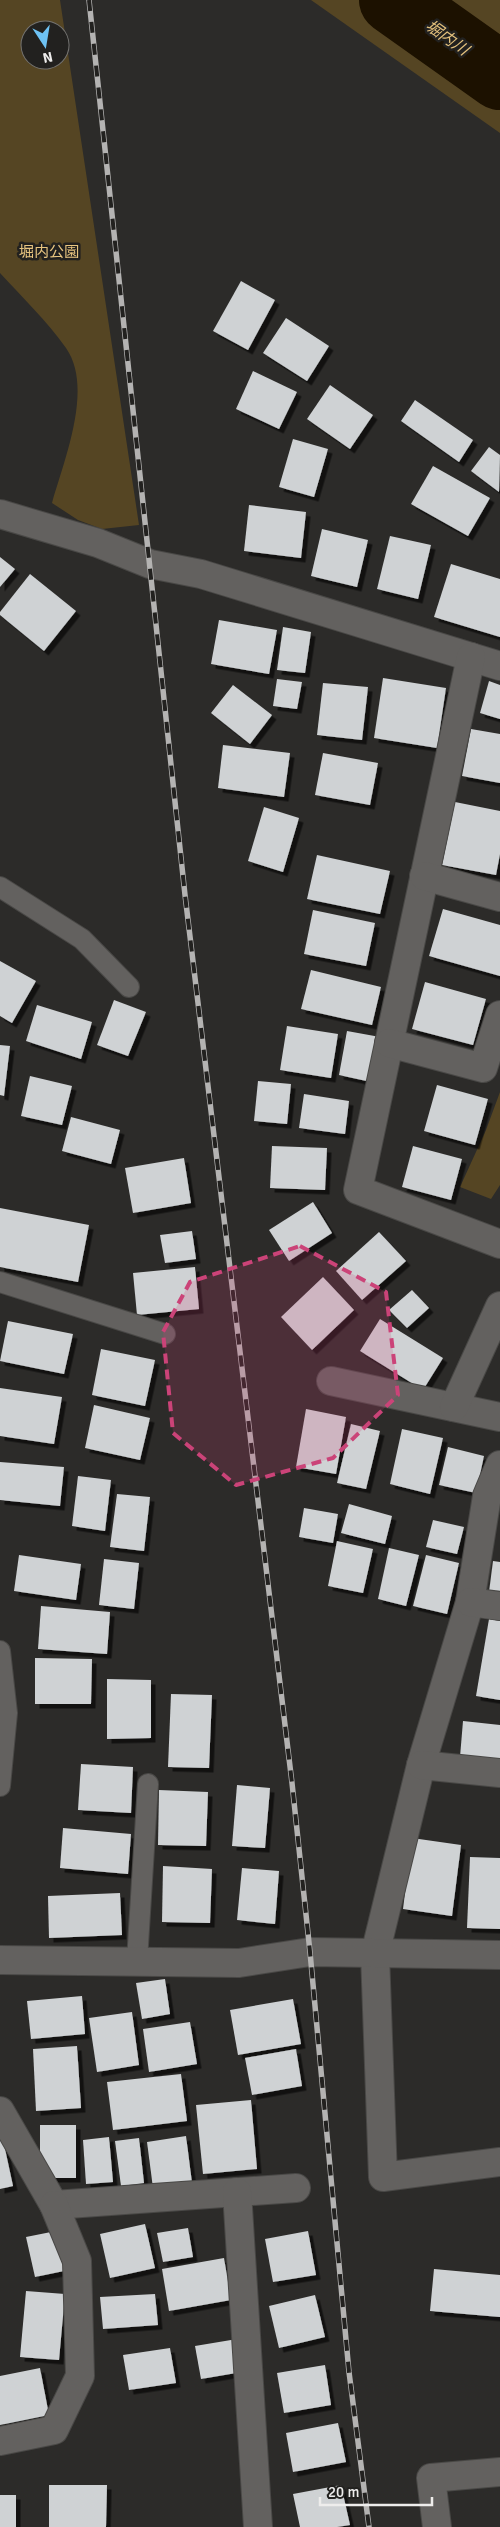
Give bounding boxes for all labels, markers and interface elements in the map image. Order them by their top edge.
water label: 堀内川 [422,16,474,61]
north arrow [20,20,70,70]
text: N [41,48,54,67]
park label: 堀内公園 [19,243,79,261]
scale bar [320,2474,432,2506]
text: 20 m [328,2483,359,2501]

